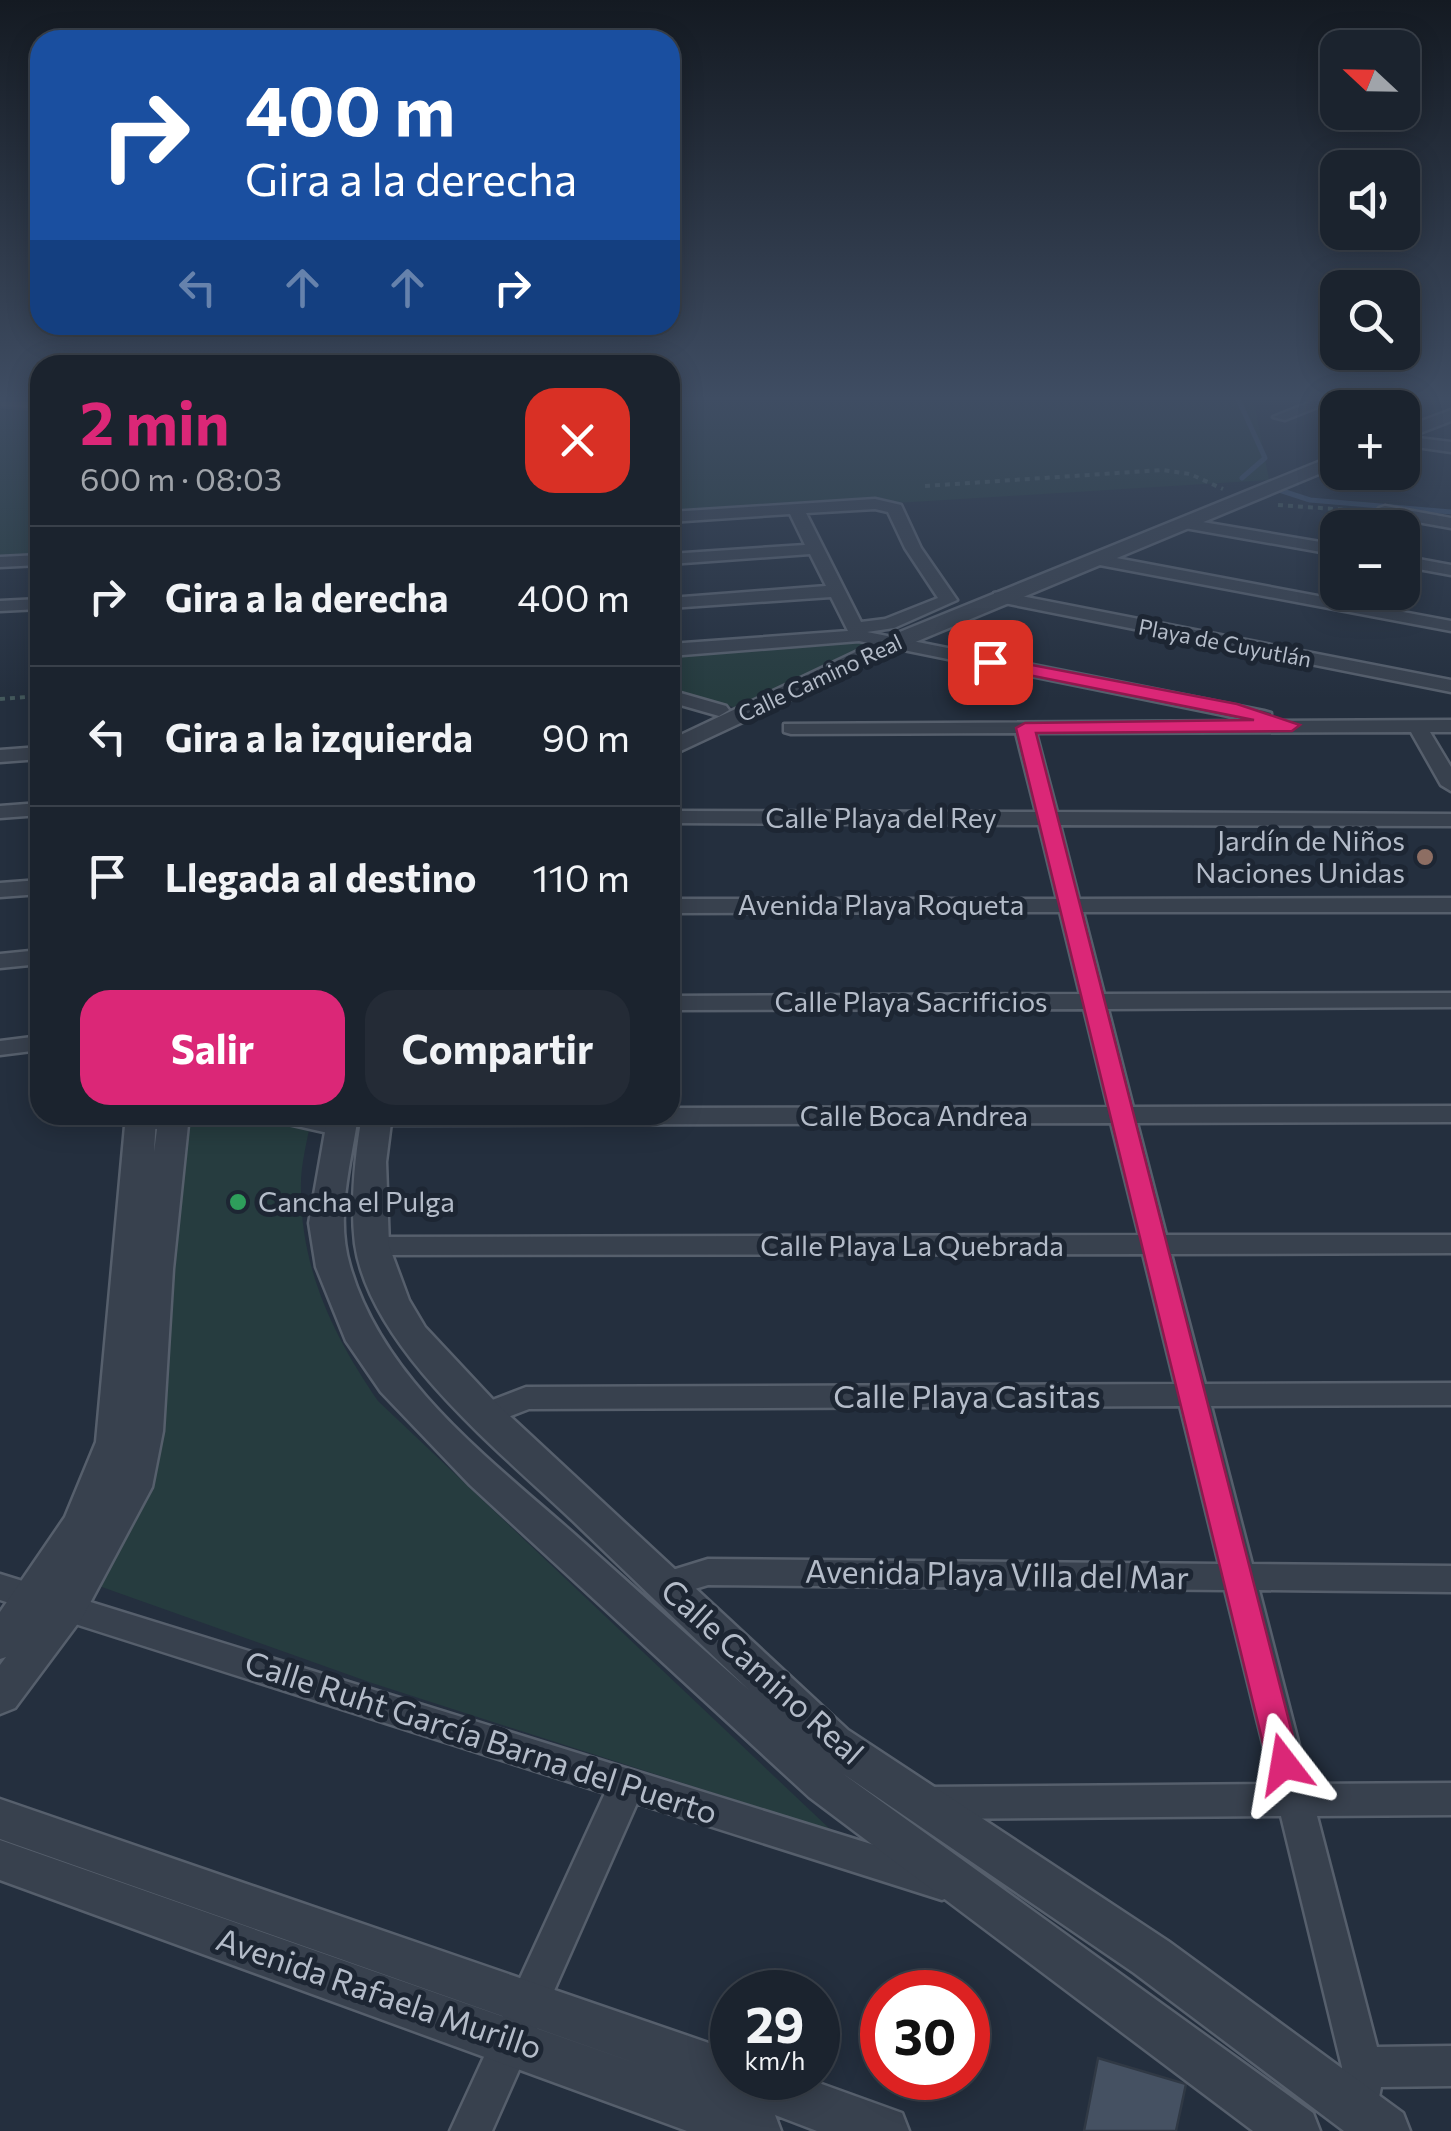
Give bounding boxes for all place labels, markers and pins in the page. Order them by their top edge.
pin [948,620,1033,705]
place label: Jardín de Niños Naciones Unidas [1195,823,1405,889]
marker: Jardín de Niños Naciones Unidas [1414,846,1436,868]
place label: Cancha el Pulga [258,1184,455,1218]
marker: Cancha el Pulga [227,1191,249,1213]

